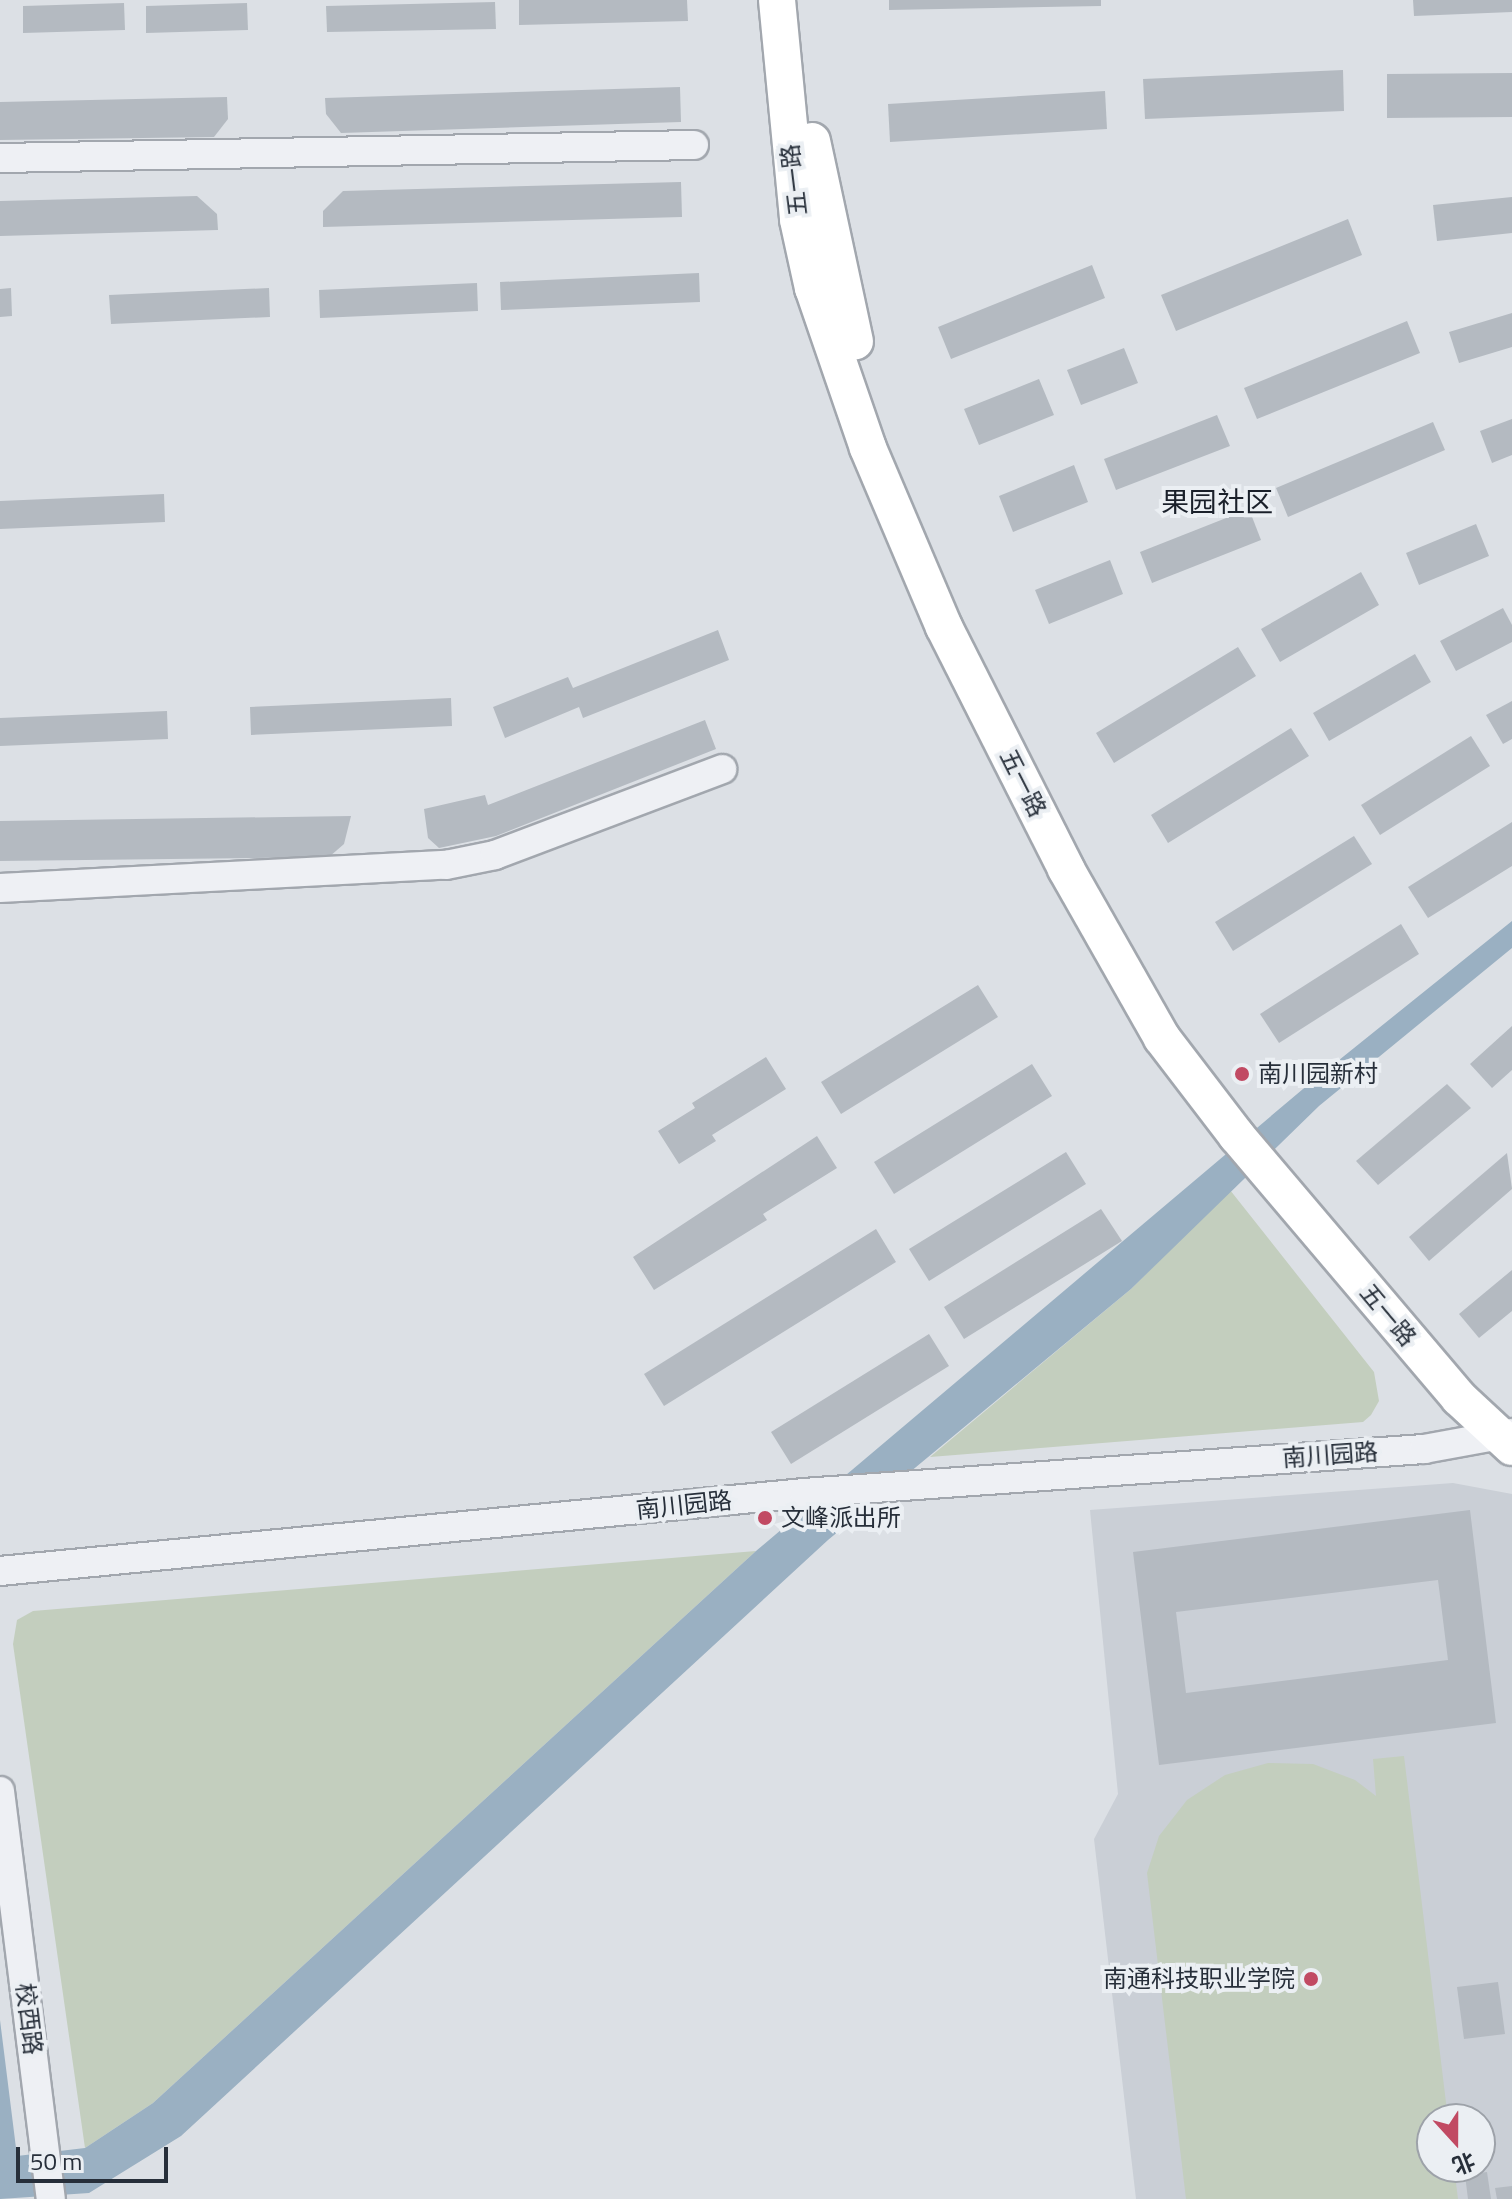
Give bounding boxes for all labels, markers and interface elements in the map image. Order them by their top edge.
street label: 五一路 [775,143,813,217]
district label: 果园社区 [1161,485,1273,519]
street label: 五一路 [994,744,1052,822]
place label: 南川园新村 [1258,1060,1378,1088]
marker: 南川园新村 [1233,1065,1251,1083]
street label: 五一路 [1354,1278,1422,1352]
street label: 南川园路 [1281,1437,1379,1473]
street label: 南川园路 [635,1486,733,1524]
place label: 文峰派出所 [781,1504,901,1532]
marker: 文峰派出所 [756,1509,774,1527]
place label: 南通科技职业学院 [1103,1965,1295,1993]
marker: 南通科技职业学院 [1302,1970,1320,1988]
street label: 校西路 [10,1982,48,2056]
north arrow [1416,2103,1496,2183]
scale bar [20,2131,172,2181]
text: 50 m [30,2143,82,2179]
text: 北 [1448,2144,1480,2183]

